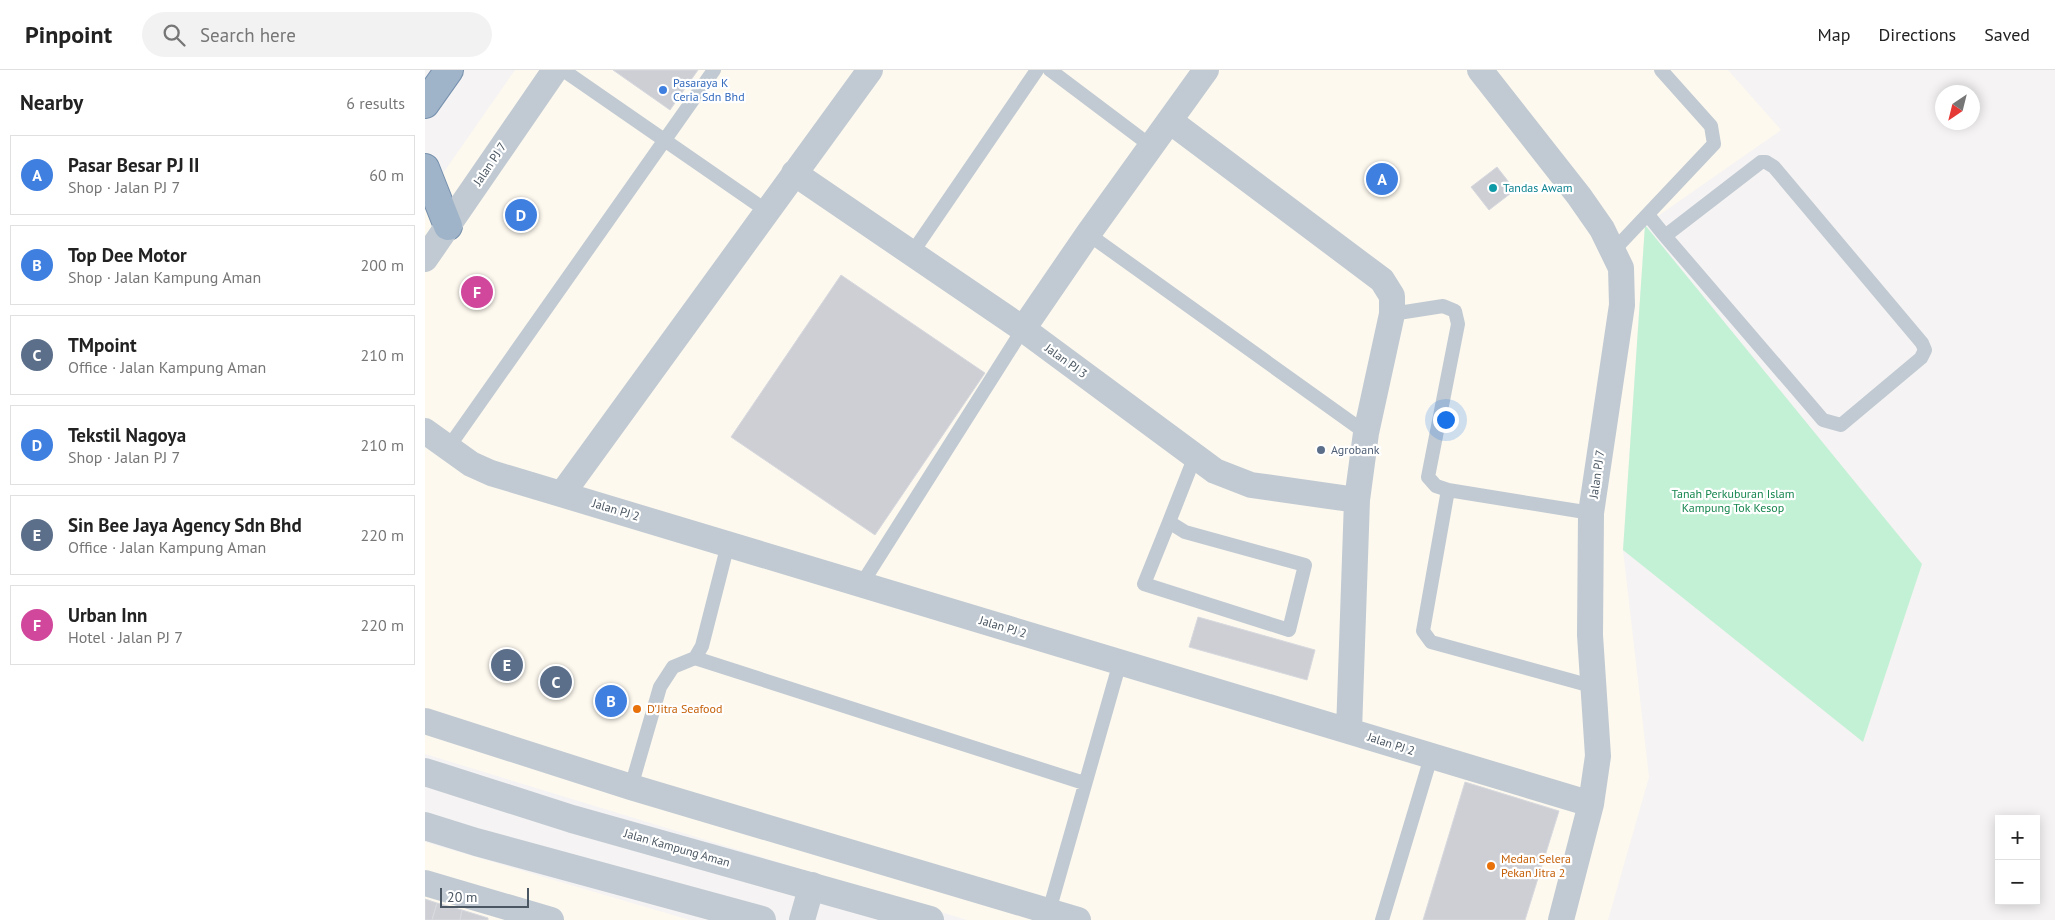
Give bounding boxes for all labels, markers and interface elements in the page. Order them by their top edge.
search box [142,12,492,57]
text: Pinpoint [25,19,112,50]
icon: search [160,21,188,49]
text: Search here [200,23,296,47]
text: Map [1818,23,1850,46]
text: Directions [1878,23,1956,46]
text: Saved [1984,23,2030,46]
place label: Pasaraya K Ceria Sdn Bhd [673,75,745,104]
marker: Pasaraya K Ceria Sdn Bhd [657,84,669,96]
north arrow [1935,85,1980,130]
text: Nearby [20,89,83,116]
text: 6 results [346,93,405,113]
street label: Jalan PJ 7 [469,139,509,189]
text: Pasar Besar PJ II [68,153,199,177]
pin: A [1366,160,1398,198]
text: A [32,165,42,185]
text: 60 m [369,165,404,185]
text: Shop · Jalan PJ 7 [68,177,180,197]
place label: Tandas Awam [1503,180,1572,195]
marker: Tandas Awam [1487,182,1499,194]
pin: D [505,196,537,234]
text: Top Dee Motor [68,243,187,267]
text: B [32,255,42,275]
text: 200 m [361,255,404,275]
text: Shop · Jalan Kampung Aman [68,267,261,287]
pin: F [461,273,493,311]
text: TMpoint [68,333,137,357]
street label: Jalan PJ 3 [1041,340,1090,381]
text: C [33,345,41,365]
text: 210 m [361,345,404,365]
text: Office · Jalan Kampung Aman [68,357,266,377]
your location [1433,407,1459,433]
text: Tekstil Nagoya [68,423,186,447]
text: D [32,435,42,455]
text: 210 m [361,435,404,455]
place label: Agrobank [1331,442,1380,457]
marker: Agrobank [1315,444,1327,456]
text: Shop · Jalan PJ 7 [68,447,180,467]
street label: Jalan PJ 7 [1586,449,1607,500]
park label: Tanah Perkuburan Islam Kampung Tok Kesop [1672,486,1794,515]
street label: Jalan PJ 2 [590,495,642,524]
text: Sin Bee Jaya Agency Sdn Bhd [68,513,302,537]
text: E [33,525,41,545]
text: 220 m [361,525,404,545]
text: Office · Jalan Kampung Aman [68,537,266,557]
text: Urban Inn [68,603,147,627]
street label: Jalan PJ 2 [977,612,1029,641]
text: F [33,615,41,635]
text: 220 m [361,615,404,635]
text: Hotel · Jalan PJ 7 [68,627,183,647]
pin: E [491,646,523,684]
pin: C [540,663,572,701]
pin: B [595,682,627,720]
place label: D'Jitra Seafood [647,701,722,716]
marker: D'Jitra Seafood [631,703,643,715]
street label: Jalan PJ 2 [1365,729,1417,758]
map controls [1995,815,2040,905]
button: + [1995,815,2040,860]
street label: Jalan Kampung Aman [622,825,732,870]
place label: Medan Selera Pekan Jitra 2 [1501,851,1571,880]
marker: Medan Selera Pekan Jitra 2 [1485,860,1497,872]
button: − [1995,860,2040,905]
scale bar [440,885,529,908]
text: 20 m [447,888,477,906]

